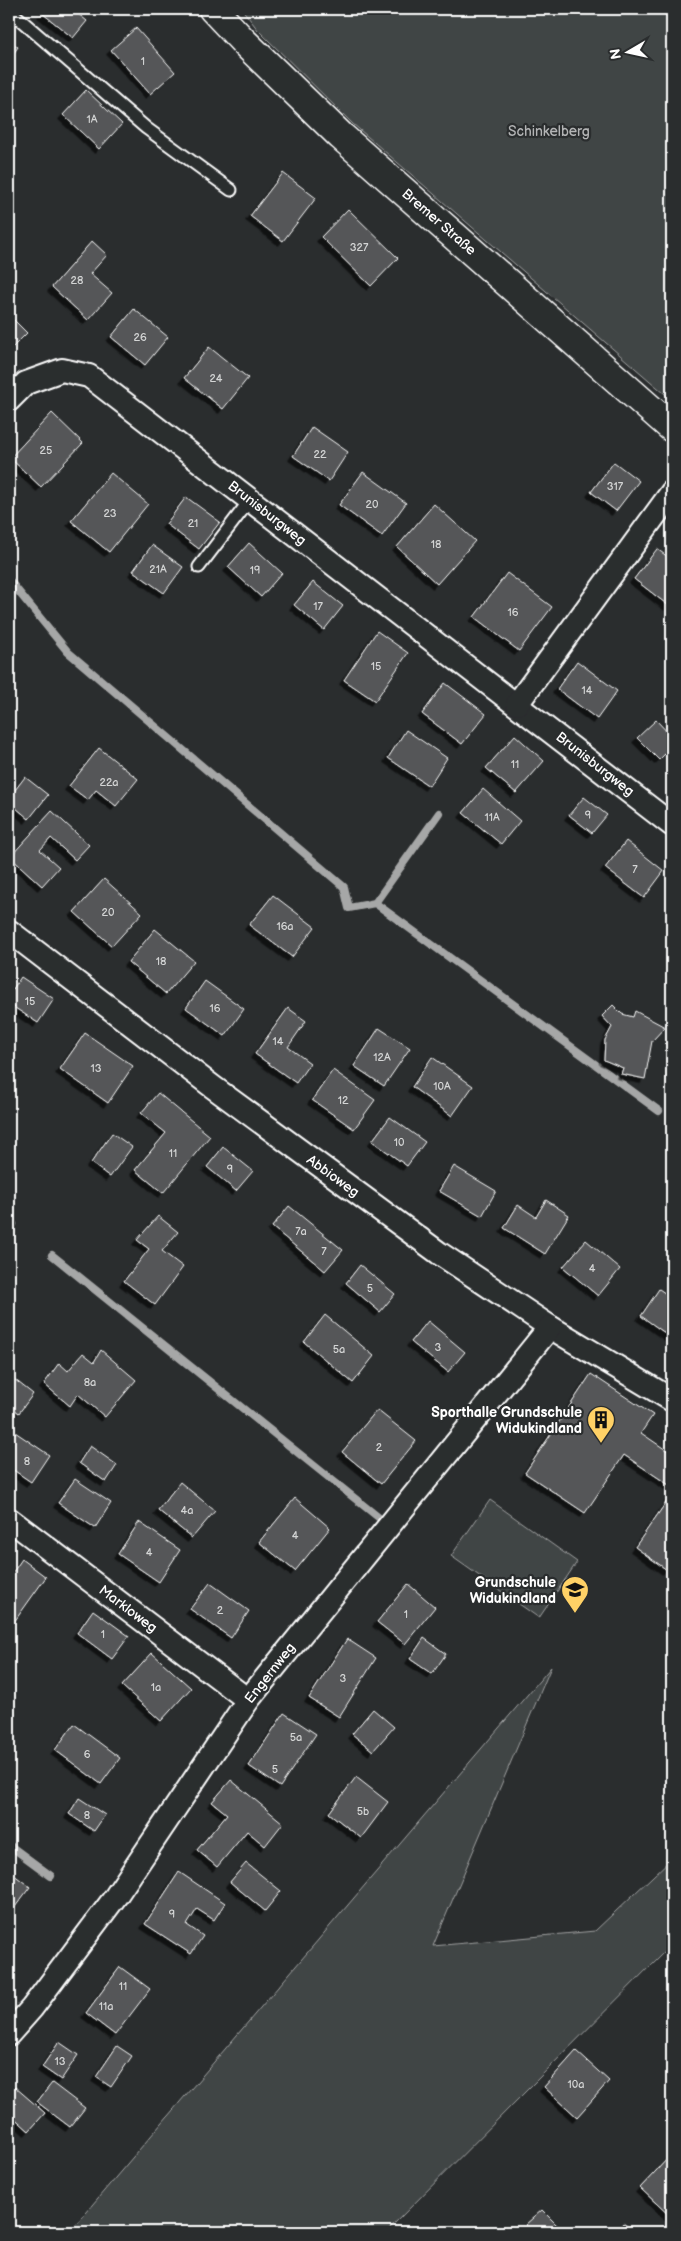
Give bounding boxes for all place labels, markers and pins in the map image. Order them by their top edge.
place label: Sporthalle Grundschule Widukindland [431,1404,582,1437]
building icon: Sporthalle Grundschule Widukindland [586,1405,616,1444]
place label: Grundschule Widukindland [470,1574,556,1607]
school or university icon: Grundschule Widukindland [560,1575,590,1614]

